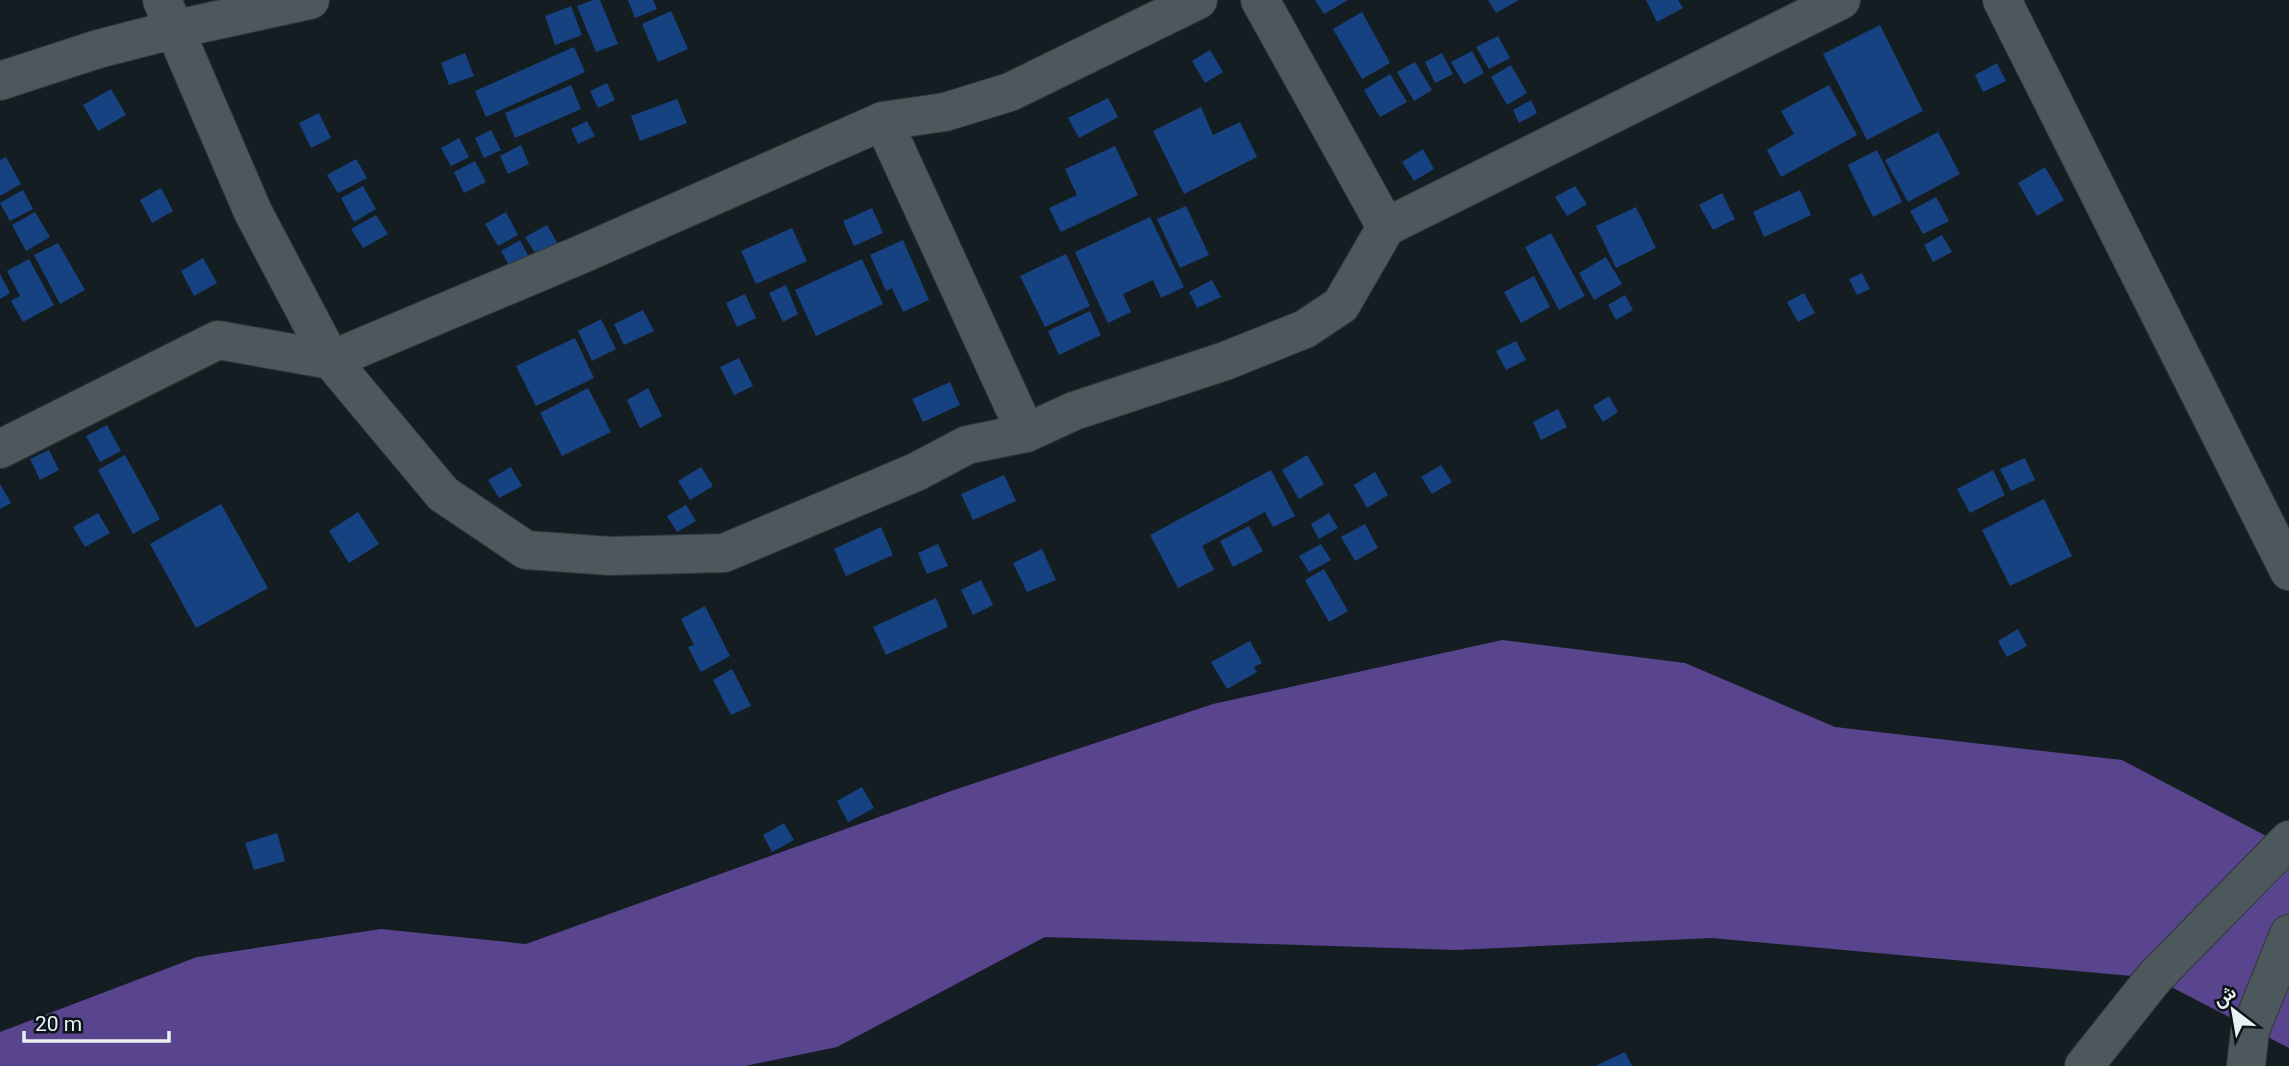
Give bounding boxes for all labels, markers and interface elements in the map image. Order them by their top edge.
north arrow [2198,975,2268,1045]
text: ش [2209,980,2240,1012]
scale bar [24,1000,170,1044]
text: 20 m [35,1012,82,1036]

